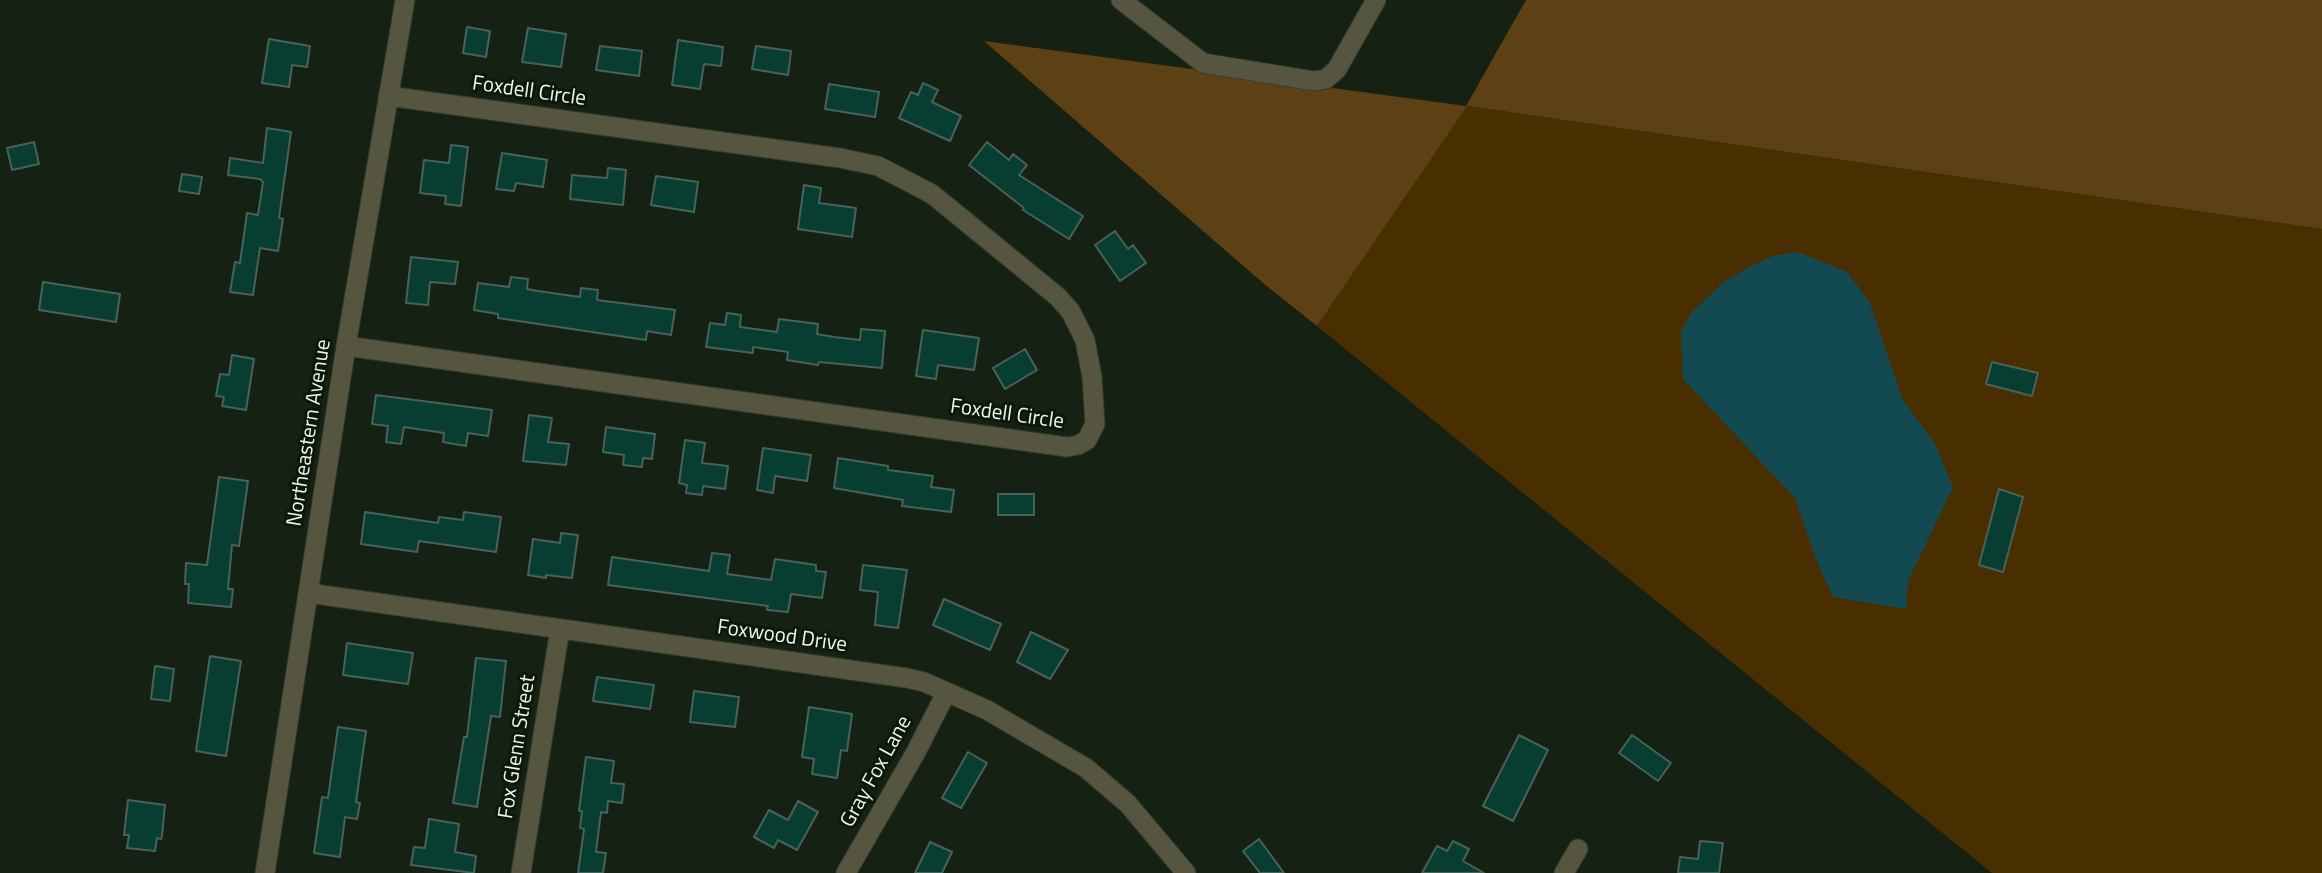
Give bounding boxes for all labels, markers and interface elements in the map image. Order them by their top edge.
street label: Foxdell Circle [471,72,587,112]
street label: Northeastern Avenue [283,338,337,528]
street label: Foxdell Circle [949,395,1065,435]
street label: Foxwood Drive [716,615,848,659]
street label: Fox Glenn Street [494,673,542,821]
street label: Gray Fox Lane [836,712,918,832]

